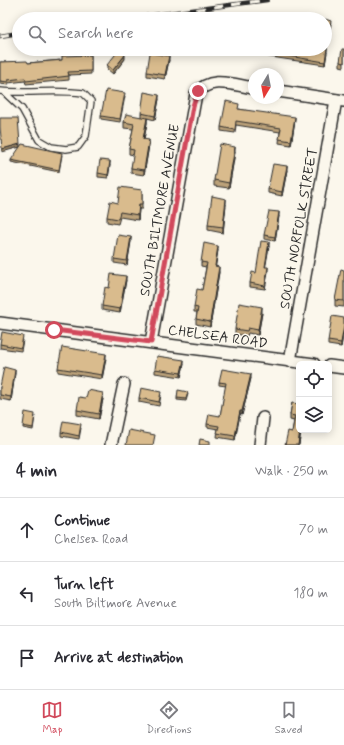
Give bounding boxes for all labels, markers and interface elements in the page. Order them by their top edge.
search box [12,12,332,56]
icon: search [26,23,48,45]
text: Search here [58,24,134,44]
north arrow [248,68,284,104]
route end [189,82,207,100]
street label: SOUTH BILTMORE AVENUE [136,123,184,298]
street label: SOUTH NORFOLK STREET [276,146,322,310]
route start [45,321,63,339]
street label: CHELSEA ROAD [167,321,269,353]
map controls [296,361,332,433]
button: locate [296,361,332,397]
button: layers [296,397,332,433]
text: 4 min [16,460,57,482]
text: Walk · 250 m [255,463,328,480]
text: Continue [54,511,110,531]
icon: ahead [16,519,38,541]
text: 70 m [299,521,328,538]
text: Chelsea Road [54,531,128,548]
text: Turn left [54,575,114,595]
icon: left [16,583,38,605]
text: 180 m [293,585,328,602]
text: South Biltmore Avenue [54,595,177,612]
icon: arrive [16,647,38,669]
text: Arrive at destination [54,648,183,668]
tab: Map [41,699,63,737]
tab: Directions [146,699,192,737]
tab: Saved [275,699,302,737]

